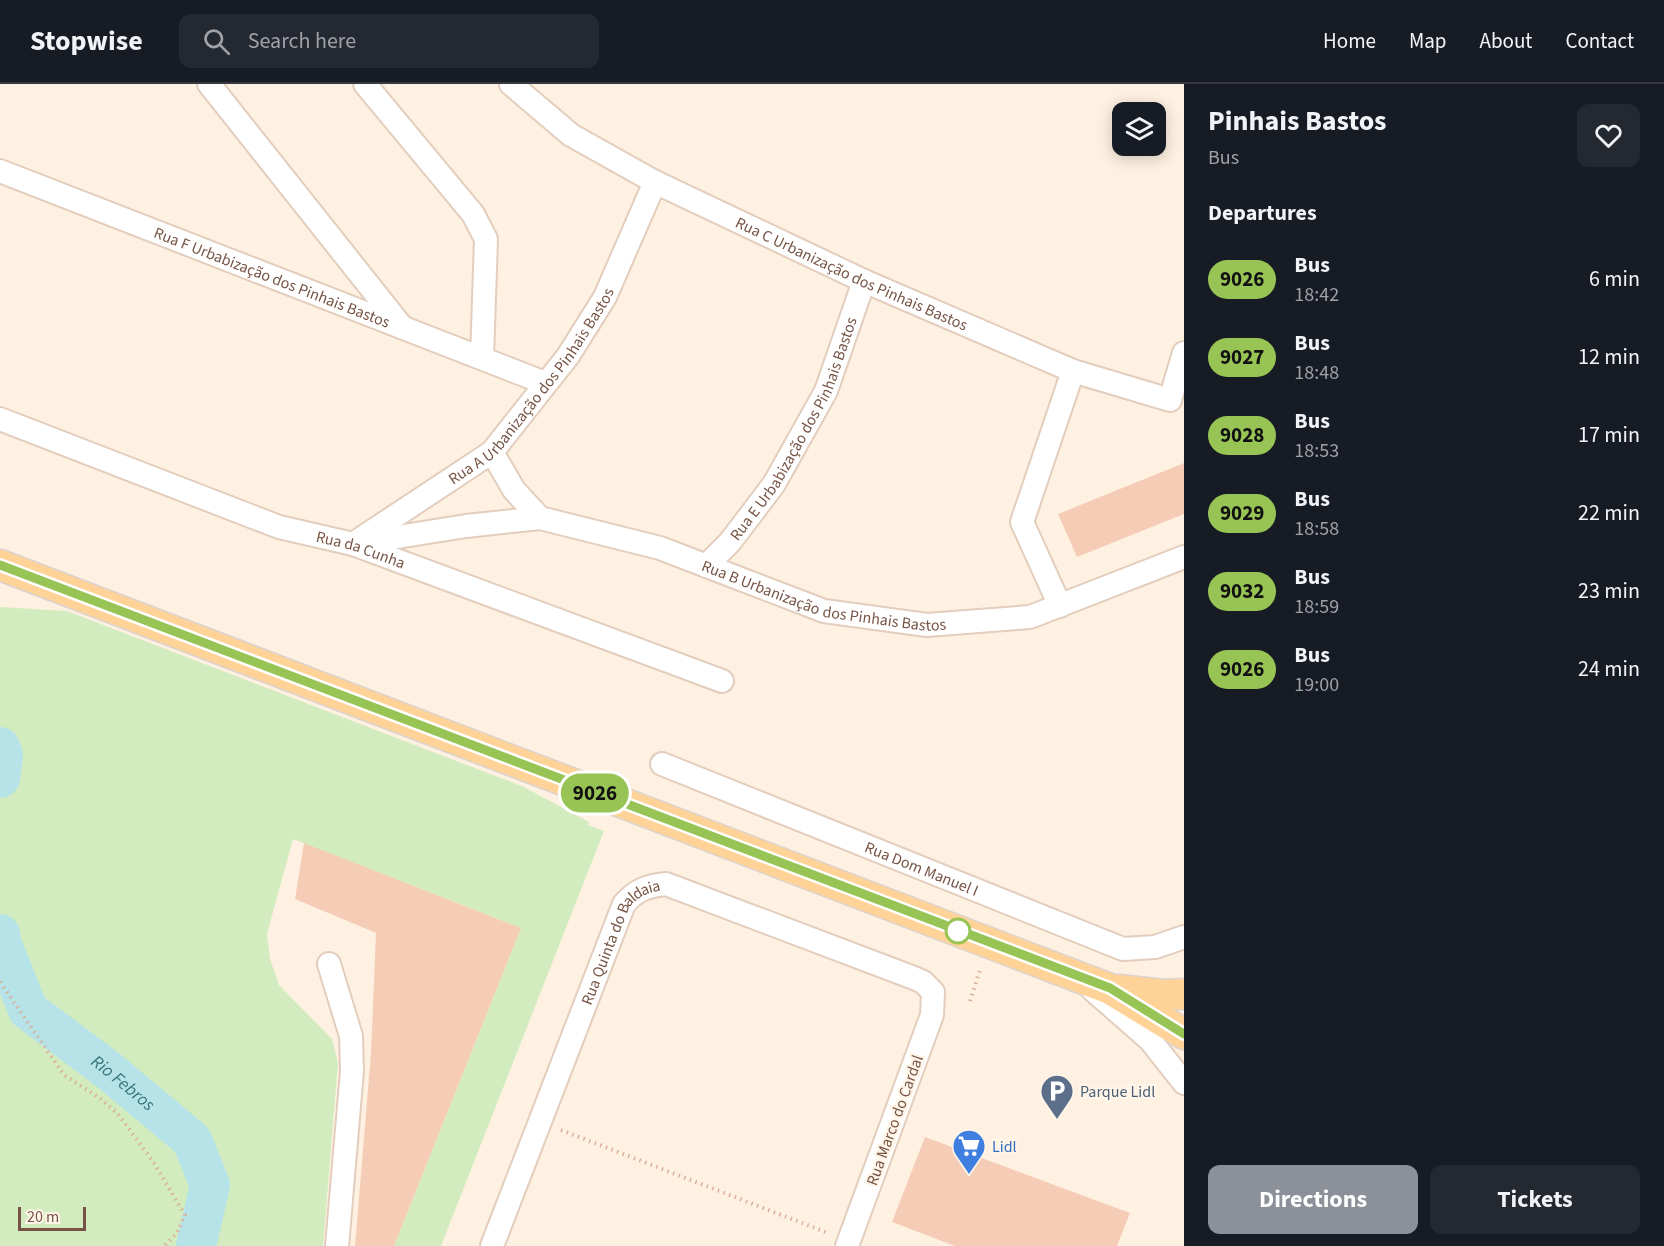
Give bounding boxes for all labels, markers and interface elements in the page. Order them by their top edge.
search box [179,14,599,68]
text: Stopwise [30,21,143,61]
icon: search [200,25,233,58]
text: Search here [248,25,356,57]
text: Home [1323,26,1376,56]
text: Map [1409,26,1447,56]
text: About [1480,26,1532,56]
text: Contact [1565,26,1634,56]
text: Pinhais Bastos [1208,101,1386,141]
map controls [1112,102,1166,156]
button: layers [1112,102,1166,156]
button: heart [1577,104,1640,167]
text: Bus [1208,144,1239,172]
text: Departures [1208,197,1317,229]
street label: Rua C Urbanização dos Pinhais Bastos [732,212,971,336]
street label: Rua F Urbabização dos Pinhais Bastos [151,222,393,334]
text: Bus [1294,249,1330,281]
text: 6 min [1589,263,1640,295]
text: 9026 [1220,264,1264,294]
text: 18:42 [1294,281,1339,309]
street label: Rua A Urbanização dos Pinhais Bastos [444,284,620,490]
street label: Rua E Urbabização dos Pinhais Bastos [725,314,863,545]
text: Bus [1294,327,1330,359]
text: 12 min [1578,341,1640,373]
text: 9027 [1220,342,1264,372]
text: 18:48 [1294,359,1339,387]
text: Bus [1294,405,1330,437]
text: 17 min [1578,419,1640,451]
text: 9028 [1220,420,1264,450]
text: 18:53 [1294,437,1339,465]
text: Bus [1294,483,1330,515]
text: 22 min [1578,497,1640,529]
text: 9029 [1220,498,1264,528]
text: 18:58 [1294,515,1339,543]
street label: Rua da Cunha [314,526,408,574]
street label: Rua B Urbanização dos Pinhais Bastos [698,555,947,637]
text: Bus [1294,561,1330,593]
text: 23 min [1578,575,1640,607]
text: 9032 [1220,576,1264,606]
text: 18:59 [1294,593,1339,621]
text: Bus [1294,639,1330,671]
text: 24 min [1578,653,1640,685]
text: 9026 [1220,654,1264,684]
text: 19:00 [1294,671,1339,699]
line badge: 9026 [553,774,637,812]
text: 9026 [573,778,617,808]
street label: Rua Dom Manuel I [861,837,982,902]
street label: Rua Quinta do Baldaia [576,875,662,1008]
unlabelled marker [945,918,971,944]
water label: Rio Febros [86,1049,160,1117]
street label: Rua Marco do Cardal [861,1052,929,1189]
parking icon: Parque Lidl [1039,1073,1075,1120]
place label: Parque Lidl [1080,1081,1155,1103]
supermarket icon: Lidl [951,1128,987,1175]
place label: Lidl [992,1136,1017,1158]
button: Directions [1208,1165,1418,1234]
button: Tickets [1430,1165,1640,1234]
scale bar [18,1204,86,1232]
text: 20 m [27,1206,59,1228]

